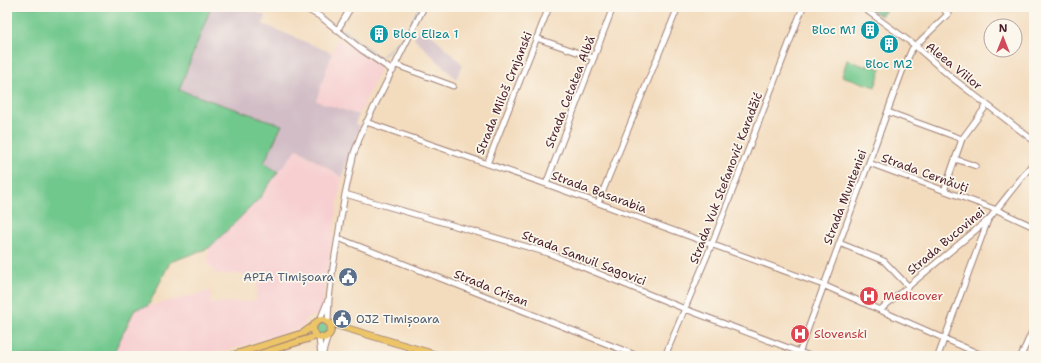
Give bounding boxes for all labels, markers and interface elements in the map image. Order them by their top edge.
north arrow [983,18,1023,58]
building icon: Bloc M1 [859,19,881,41]
text: N [999,21,1008,36]
place label: Bloc M1 [812,22,856,38]
building icon: Bloc Eliza 1 [368,23,390,45]
place label: Bloc Eliza 1 [393,26,459,42]
street label: Strada Miloš Crnjanski [472,29,536,157]
street label: Strada Cetatea Albă [541,33,599,150]
building icon: Bloc M2 [878,33,900,55]
street label: Aleea Viilor [922,38,986,94]
place label: Bloc M2 [865,56,913,72]
street label: Strada Vuk Stefanović Karadžić [686,90,766,266]
street label: Strada Munteniei [820,147,870,247]
street label: Strada Cernăuți [879,150,971,196]
street label: Strada Basarabia [549,167,649,217]
street label: Strada Bucovinei [904,204,988,278]
street label: Strada Samuil Sagovici [519,227,649,289]
public building icon: APIA Timișoara [337,266,359,288]
street label: Strada Crișan [451,266,531,310]
place label: APIA Timișoara [243,269,335,285]
hospital icon: Medicover [858,285,880,307]
place label: Medicover [883,288,944,304]
public building icon: OJZ Timișoara [331,308,353,330]
place label: OJZ Timișoara [356,311,440,327]
hospital icon: Slovenski [789,323,811,345]
place label: Slovenski [814,326,867,342]

